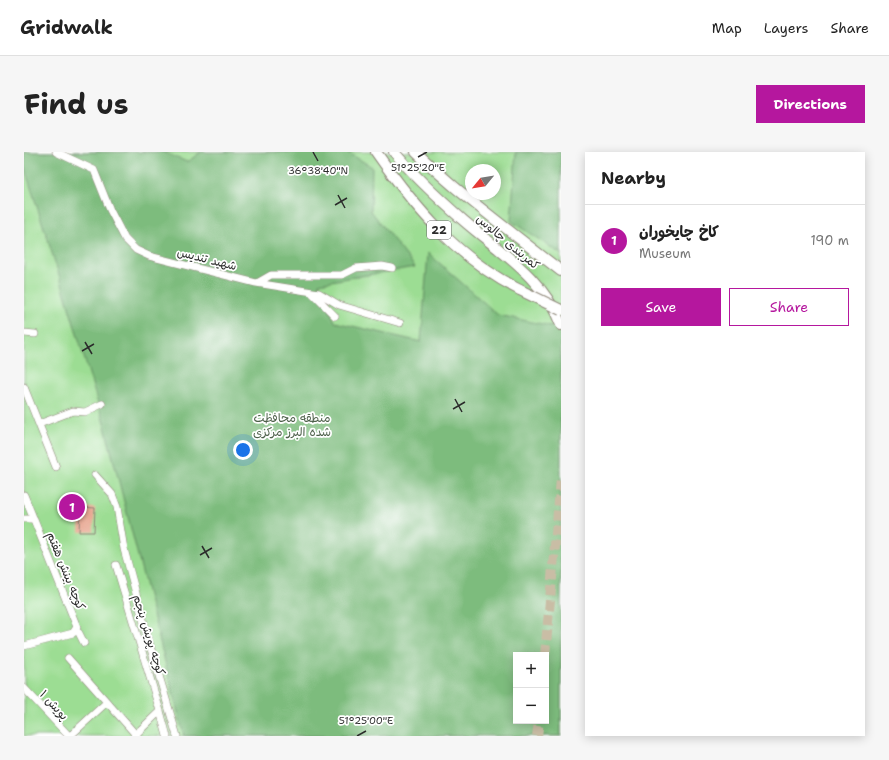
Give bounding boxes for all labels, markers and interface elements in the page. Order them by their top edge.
text: Gridwalk [20,15,113,40]
text: Map [712,19,742,37]
text: Layers [764,19,808,37]
text: Share [830,19,869,37]
text: Find us [24,85,129,123]
button: Directions [756,85,865,123]
text: 51°25'20"E [391,161,445,174]
text: 36°38'40"N [288,164,348,177]
north arrow [465,164,501,200]
text: Nearby [601,167,666,189]
street label: کمربندی چالوس [473,211,543,273]
road number: 22 [427,221,451,239]
text: کاخ چایخوران [639,222,719,242]
text: 1 [611,232,617,249]
text: 190 m [810,232,849,249]
street label: شهید تندیس [176,244,238,274]
text: Museum [639,245,691,262]
button: Save [601,288,721,326]
button: Share [729,288,849,326]
park label: منطقه محافظت شده البرز مرکزی [253,410,331,440]
your location [233,440,253,460]
pin: 1 [59,492,85,522]
street label: کوچه بینش هفتم [42,530,89,613]
street label: کوچه پویش پنجم [128,593,169,678]
map controls [513,652,549,724]
button: + [513,652,549,688]
street label: پویش ۱ [36,687,72,723]
button: − [513,688,549,724]
text: 51°25'00"E [339,714,393,727]

